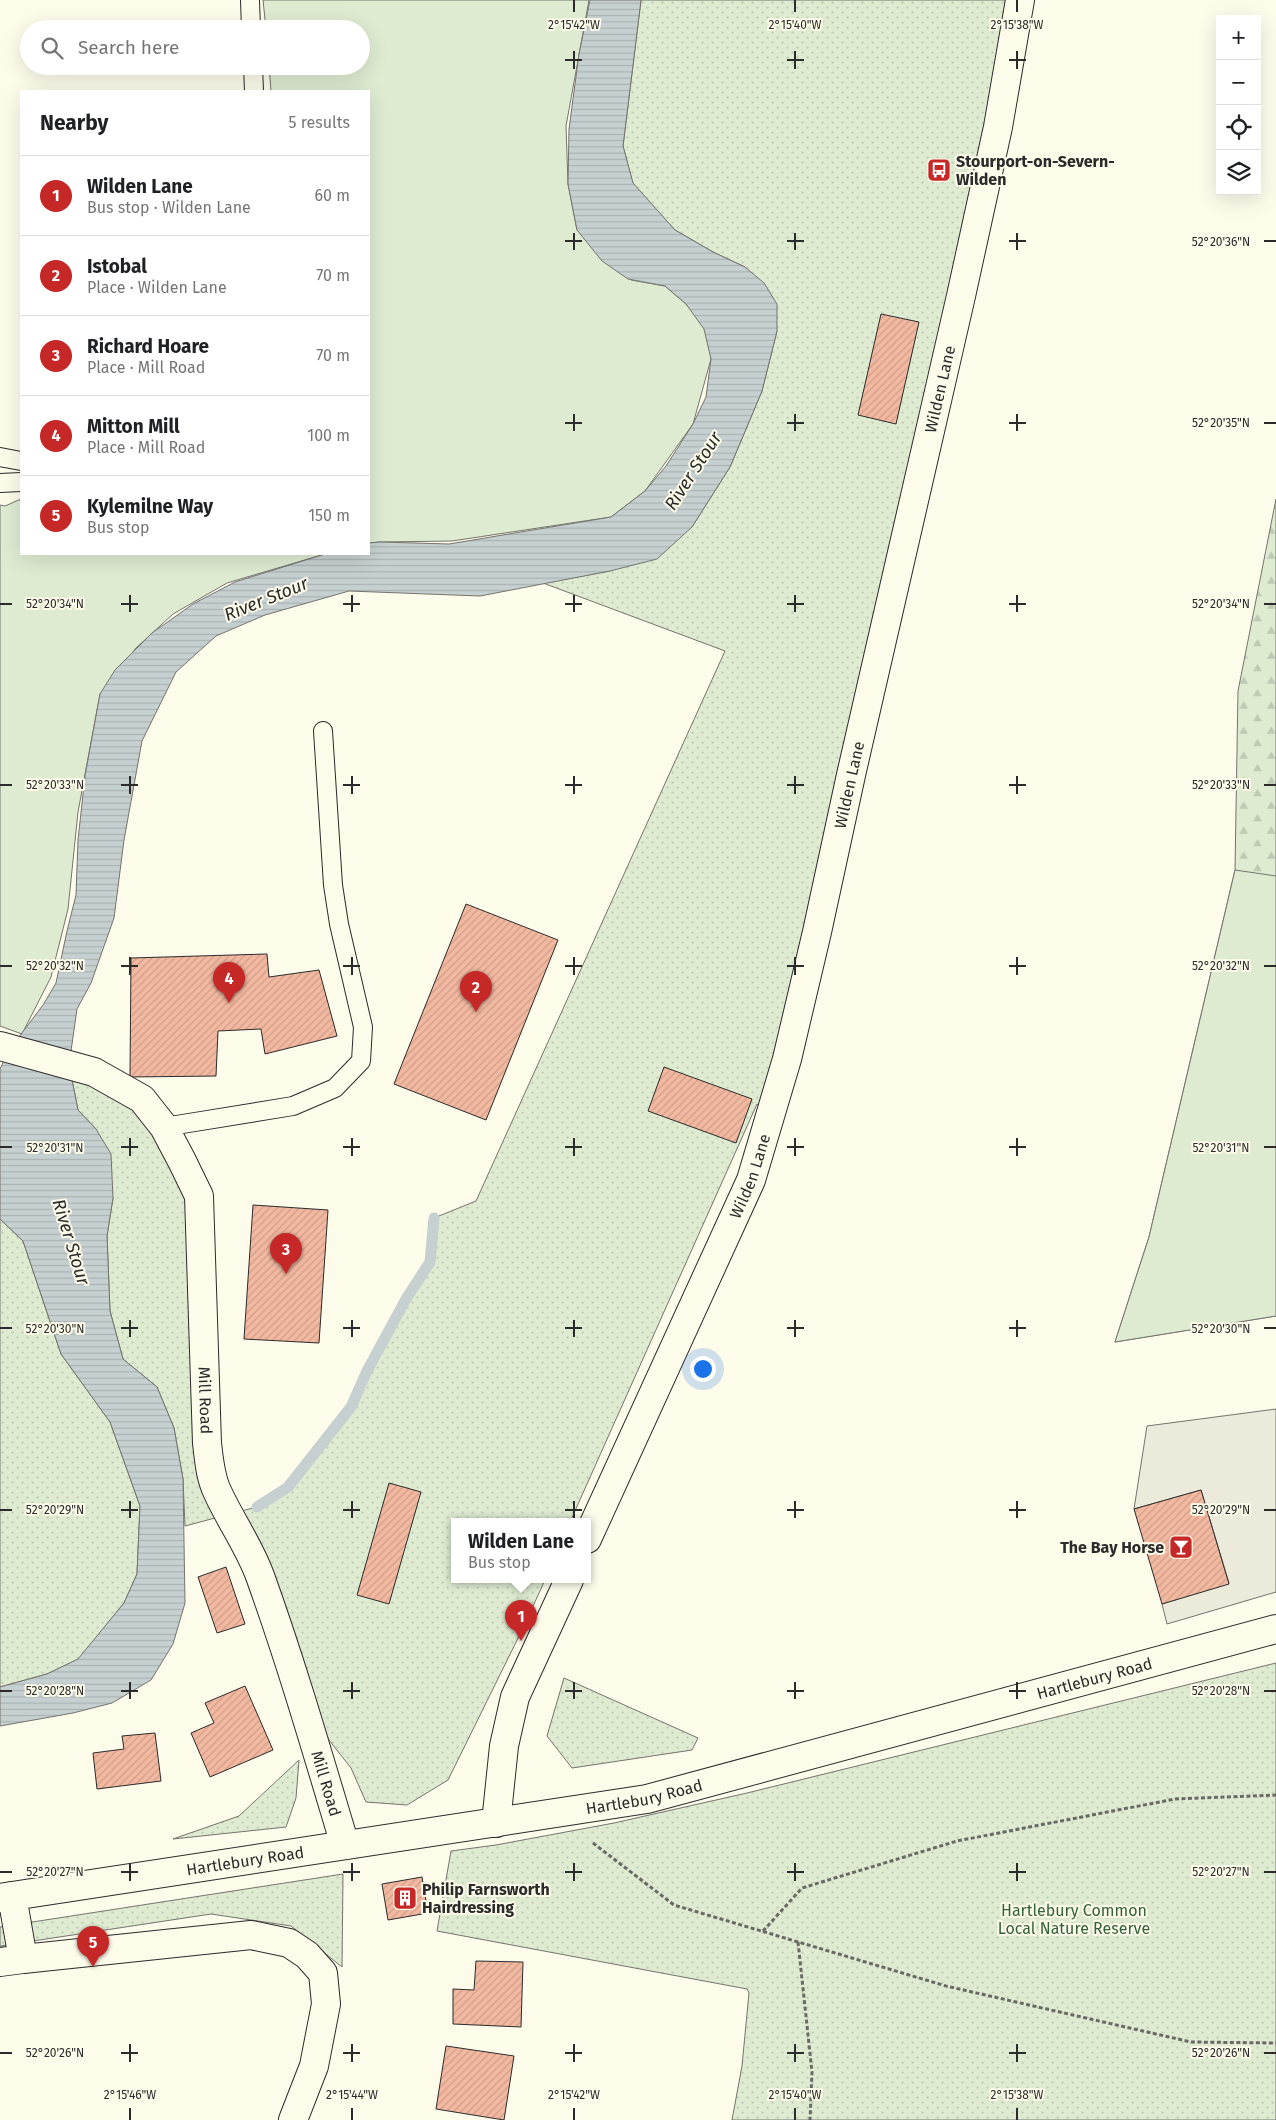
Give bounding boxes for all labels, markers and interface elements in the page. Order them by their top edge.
map controls [1216,15,1261,195]
button: + [1216,15,1261,60]
text: 2°15'42"W [548,18,600,32]
text: 2°15'40"W [769,18,822,32]
text: 2°15'38"W [991,18,1043,32]
search box [20,20,370,75]
icon: search [38,34,66,62]
text: Search here [78,36,179,59]
button: − [1216,60,1261,105]
button: locate [1216,105,1261,150]
text: Nearby [40,110,108,136]
text: 5 results [289,113,350,132]
button: layers [1216,150,1261,195]
place label: Stourport-on-Severn- Wilden [956,152,1115,189]
bus stop icon: Stourport-on-Severn- Wilden [926,157,952,183]
text: Wilden Lane [87,175,193,198]
text: 1 [52,186,60,205]
text: 60 m [315,186,350,205]
text: Bus stop · Wilden Lane [87,198,251,217]
text: 52°20'36"N [1192,235,1250,249]
text: Istobal [87,255,147,278]
text: 2 [52,266,60,285]
text: 70 m [316,266,350,285]
text: Place · Wilden Lane [87,278,227,297]
text: Richard Hoare [87,335,209,358]
street label: Wilden Lane [921,344,959,435]
text: 3 [52,346,60,365]
text: 70 m [316,346,350,365]
text: Place · Mill Road [87,358,205,377]
text: Mitton Mill [87,415,180,438]
text: 52°20'35"N [1192,416,1250,430]
text: 4 [51,426,61,445]
text: 100 m [307,426,350,445]
water label: River Stour [660,427,727,514]
text: Place · Mill Road [87,438,205,457]
text: Kylemilne Way [87,495,213,518]
text: 5 [52,506,60,525]
text: 150 m [308,506,350,525]
text: Bus stop [87,518,150,537]
water label: River Stour [221,572,312,626]
text: 52°20'34"N [26,597,84,611]
text: 52°20'34"N [1192,597,1250,611]
street label: Wilden Lane [831,739,868,830]
text: 52°20'33"N [26,778,84,792]
text: 52°20'33"N [1192,778,1250,792]
text: 52°20'32"N [26,959,84,973]
text: 52°20'32"N [1192,959,1250,973]
pin: 4 [213,962,245,1003]
pin: 2 [460,971,492,1012]
street label: Wilden Lane [726,1132,774,1222]
text: 52°20'31"N [26,1141,84,1155]
text: 52°20'31"N [1192,1141,1250,1155]
water label: River Stour [48,1196,95,1289]
pin: 3 [270,1233,302,1274]
text: 52°20'30"N [26,1322,84,1336]
text: 52°20'30"N [1192,1322,1250,1336]
your location [690,1356,716,1382]
street label: Mill Road [195,1366,216,1434]
text: 52°20'29"N [26,1503,84,1517]
text: 52°20'29"N [1192,1503,1250,1517]
popup [451,1518,591,1583]
text: Wilden Lane [468,1530,574,1553]
bar icon: The Bay Horse [1168,1534,1194,1560]
place label: The Bay Horse [1060,1538,1164,1557]
text: Bus stop [468,1553,531,1572]
pin: 1 [505,1600,537,1641]
street label: Hartlebury Road [1035,1654,1154,1703]
text: 52°20'28"N [26,1684,84,1698]
text: 52°20'28"N [1192,1684,1250,1698]
street label: Mill Road [307,1748,345,1818]
street label: Hartlebury Road [584,1775,705,1818]
street label: Hartlebury Road [185,1843,305,1879]
text: 52°20'27"N [26,1865,84,1879]
text: 52°20'27"N [1192,1865,1250,1879]
place label: Philip Farnsworth Hairdressing [422,1880,550,1917]
building icon: Philip Farnsworth Hairdressing [392,1885,418,1911]
park label: Hartlebury Common Local Nature Reserve [998,1901,1150,1938]
pin: 5 [77,1926,109,1967]
text: 52°20'26"N [26,2046,84,2060]
text: 52°20'26"N [1192,2046,1250,2060]
text: 2°15'46"W [104,2088,156,2102]
text: 2°15'44"W [326,2088,378,2102]
text: 2°15'42"W [548,2088,600,2102]
text: 2°15'40"W [769,2088,822,2102]
text: 2°15'38"W [991,2088,1043,2102]

